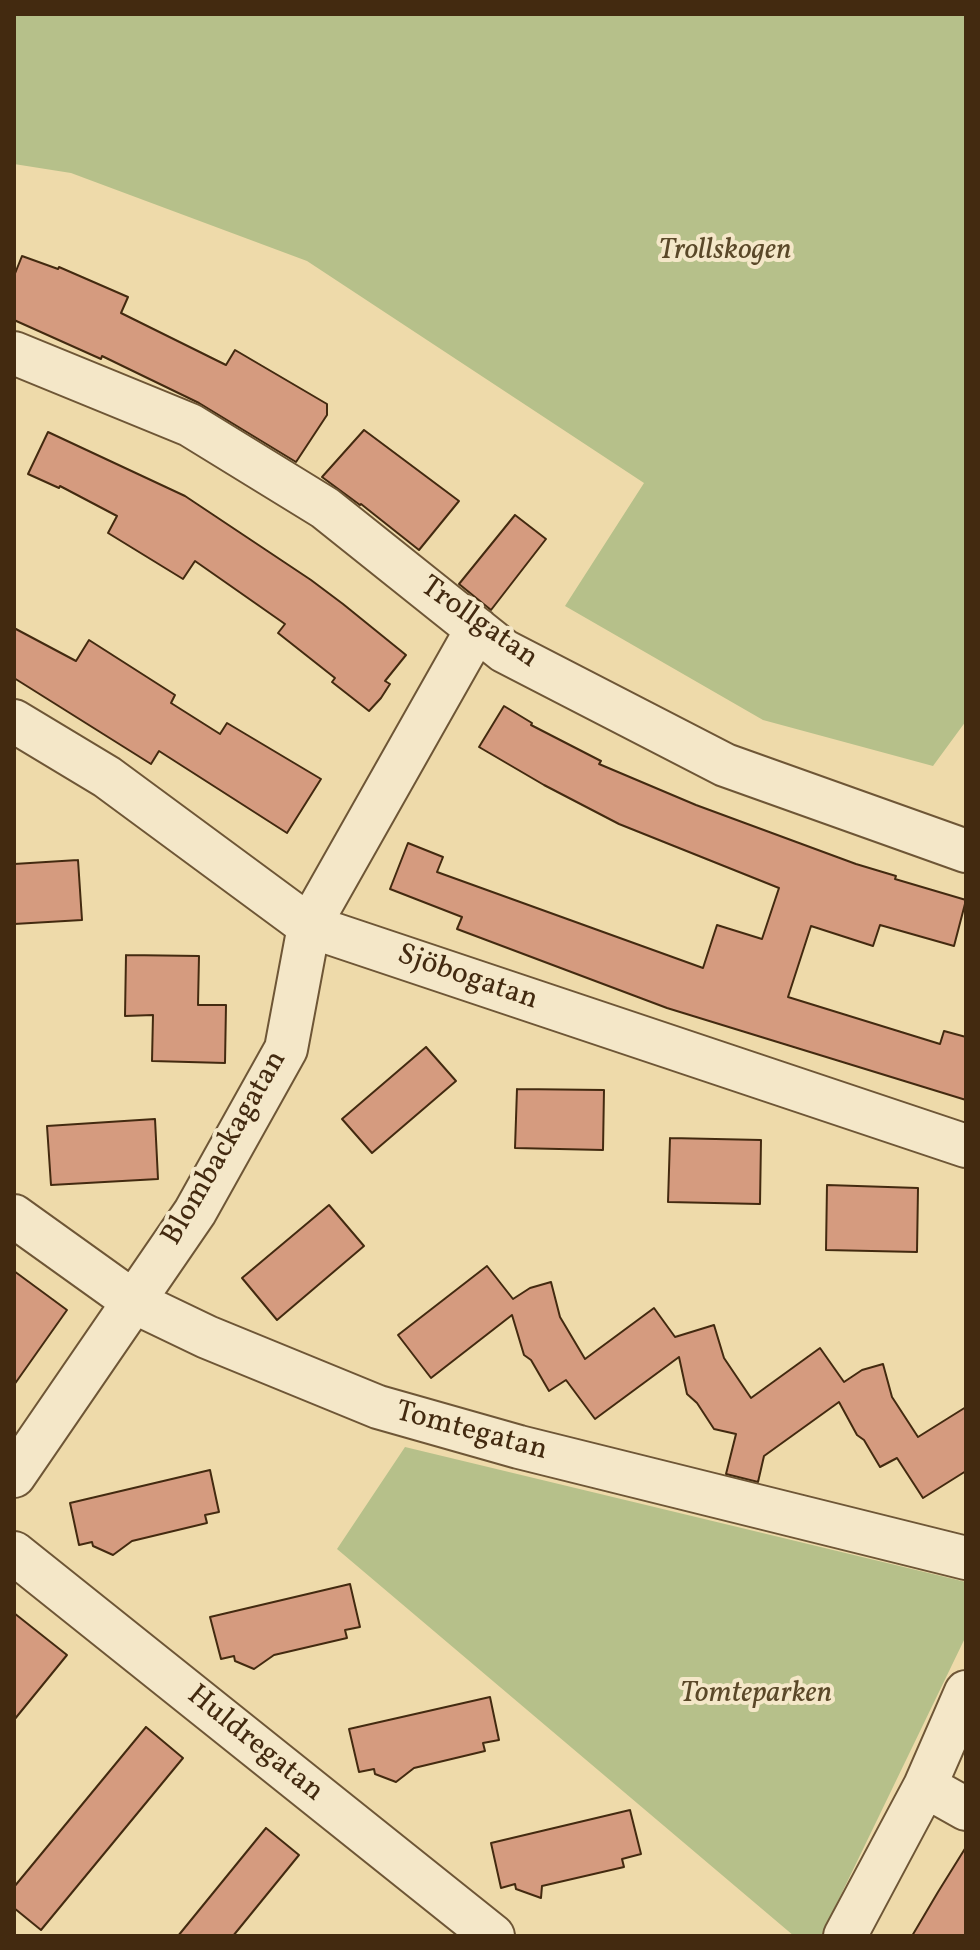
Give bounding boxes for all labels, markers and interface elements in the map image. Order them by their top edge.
park label: Trollskogen [659,234,791,270]
street label: Trollgatan [412,570,544,678]
street label: Sjöbogatan [392,938,542,1020]
street label: Blombackagatan [156,1045,296,1253]
street label: Tomtegatan [391,1395,551,1471]
park label: Tomteparken [680,1677,832,1713]
street label: Huldregatan [178,1679,330,1811]

